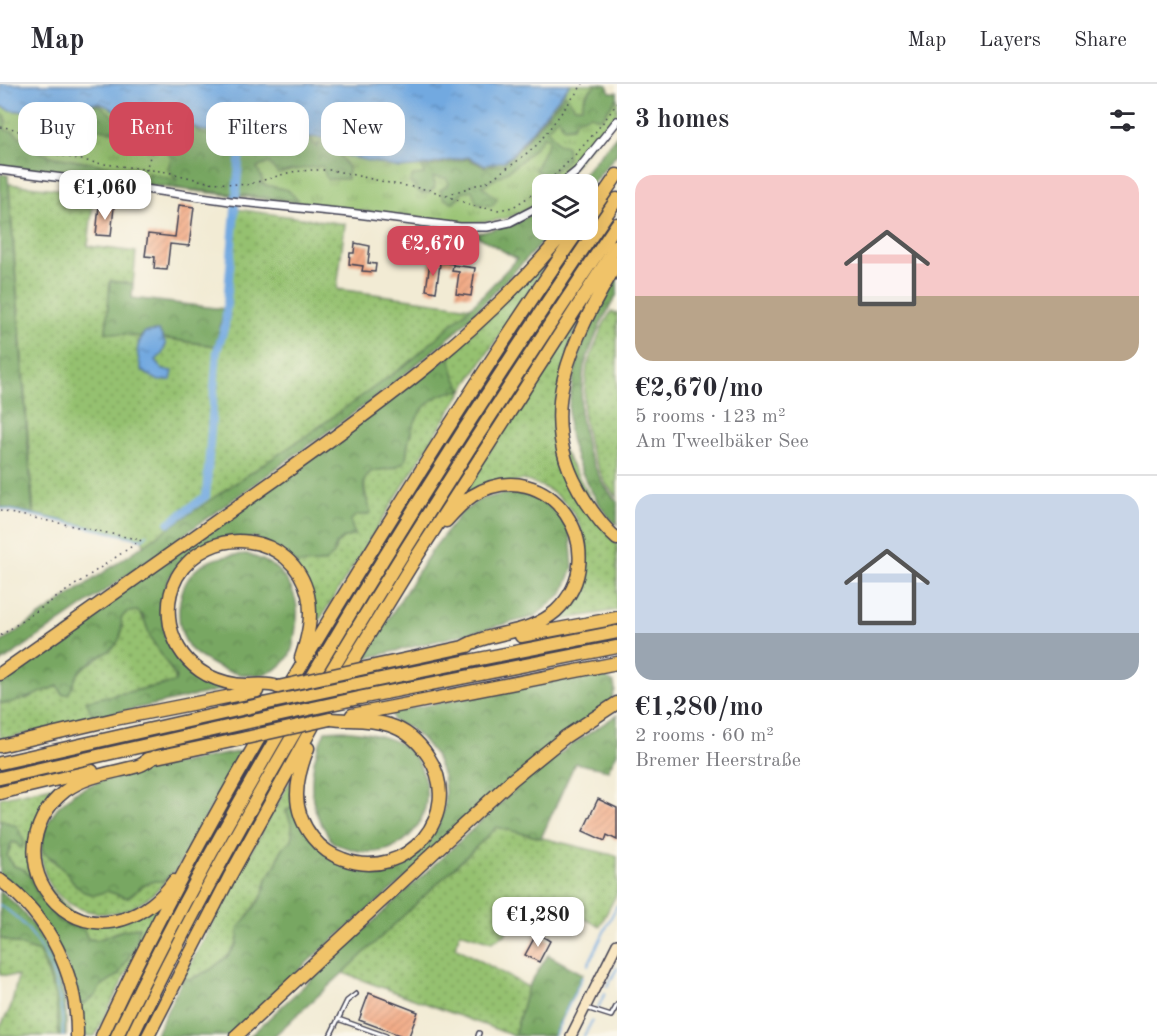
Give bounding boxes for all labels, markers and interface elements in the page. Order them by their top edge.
text: Map [30,27,84,55]
text: Map [907,30,946,51]
text: Layers [979,30,1041,51]
text: Share [1074,30,1127,51]
chip: Buy [18,102,97,156]
chip: Rent [109,102,194,156]
chip: Filters [206,102,309,156]
chip: New [321,102,405,156]
icon: filters [1106,104,1139,137]
text: 3 homes [635,107,729,133]
pin: €1,060 [56,170,154,221]
map controls [532,174,598,240]
button: layers [532,174,598,240]
text: €1,060 [73,179,137,199]
icon: home [833,214,941,322]
pin: €2,670 [384,226,482,277]
text: €2,670 [401,235,465,255]
text: €2,670/mo [635,376,763,402]
text: 5 rooms · 123 m² [635,407,785,427]
text: Am Tweelbäker See [635,432,809,452]
icon: home [833,533,941,641]
text: €1,280/mo [635,695,763,721]
text: 2 rooms · 60 m² [635,726,774,746]
text: Bremer Heerstraße [635,751,801,771]
pin: €1,280 [489,897,587,948]
text: €1,280 [506,906,570,926]

